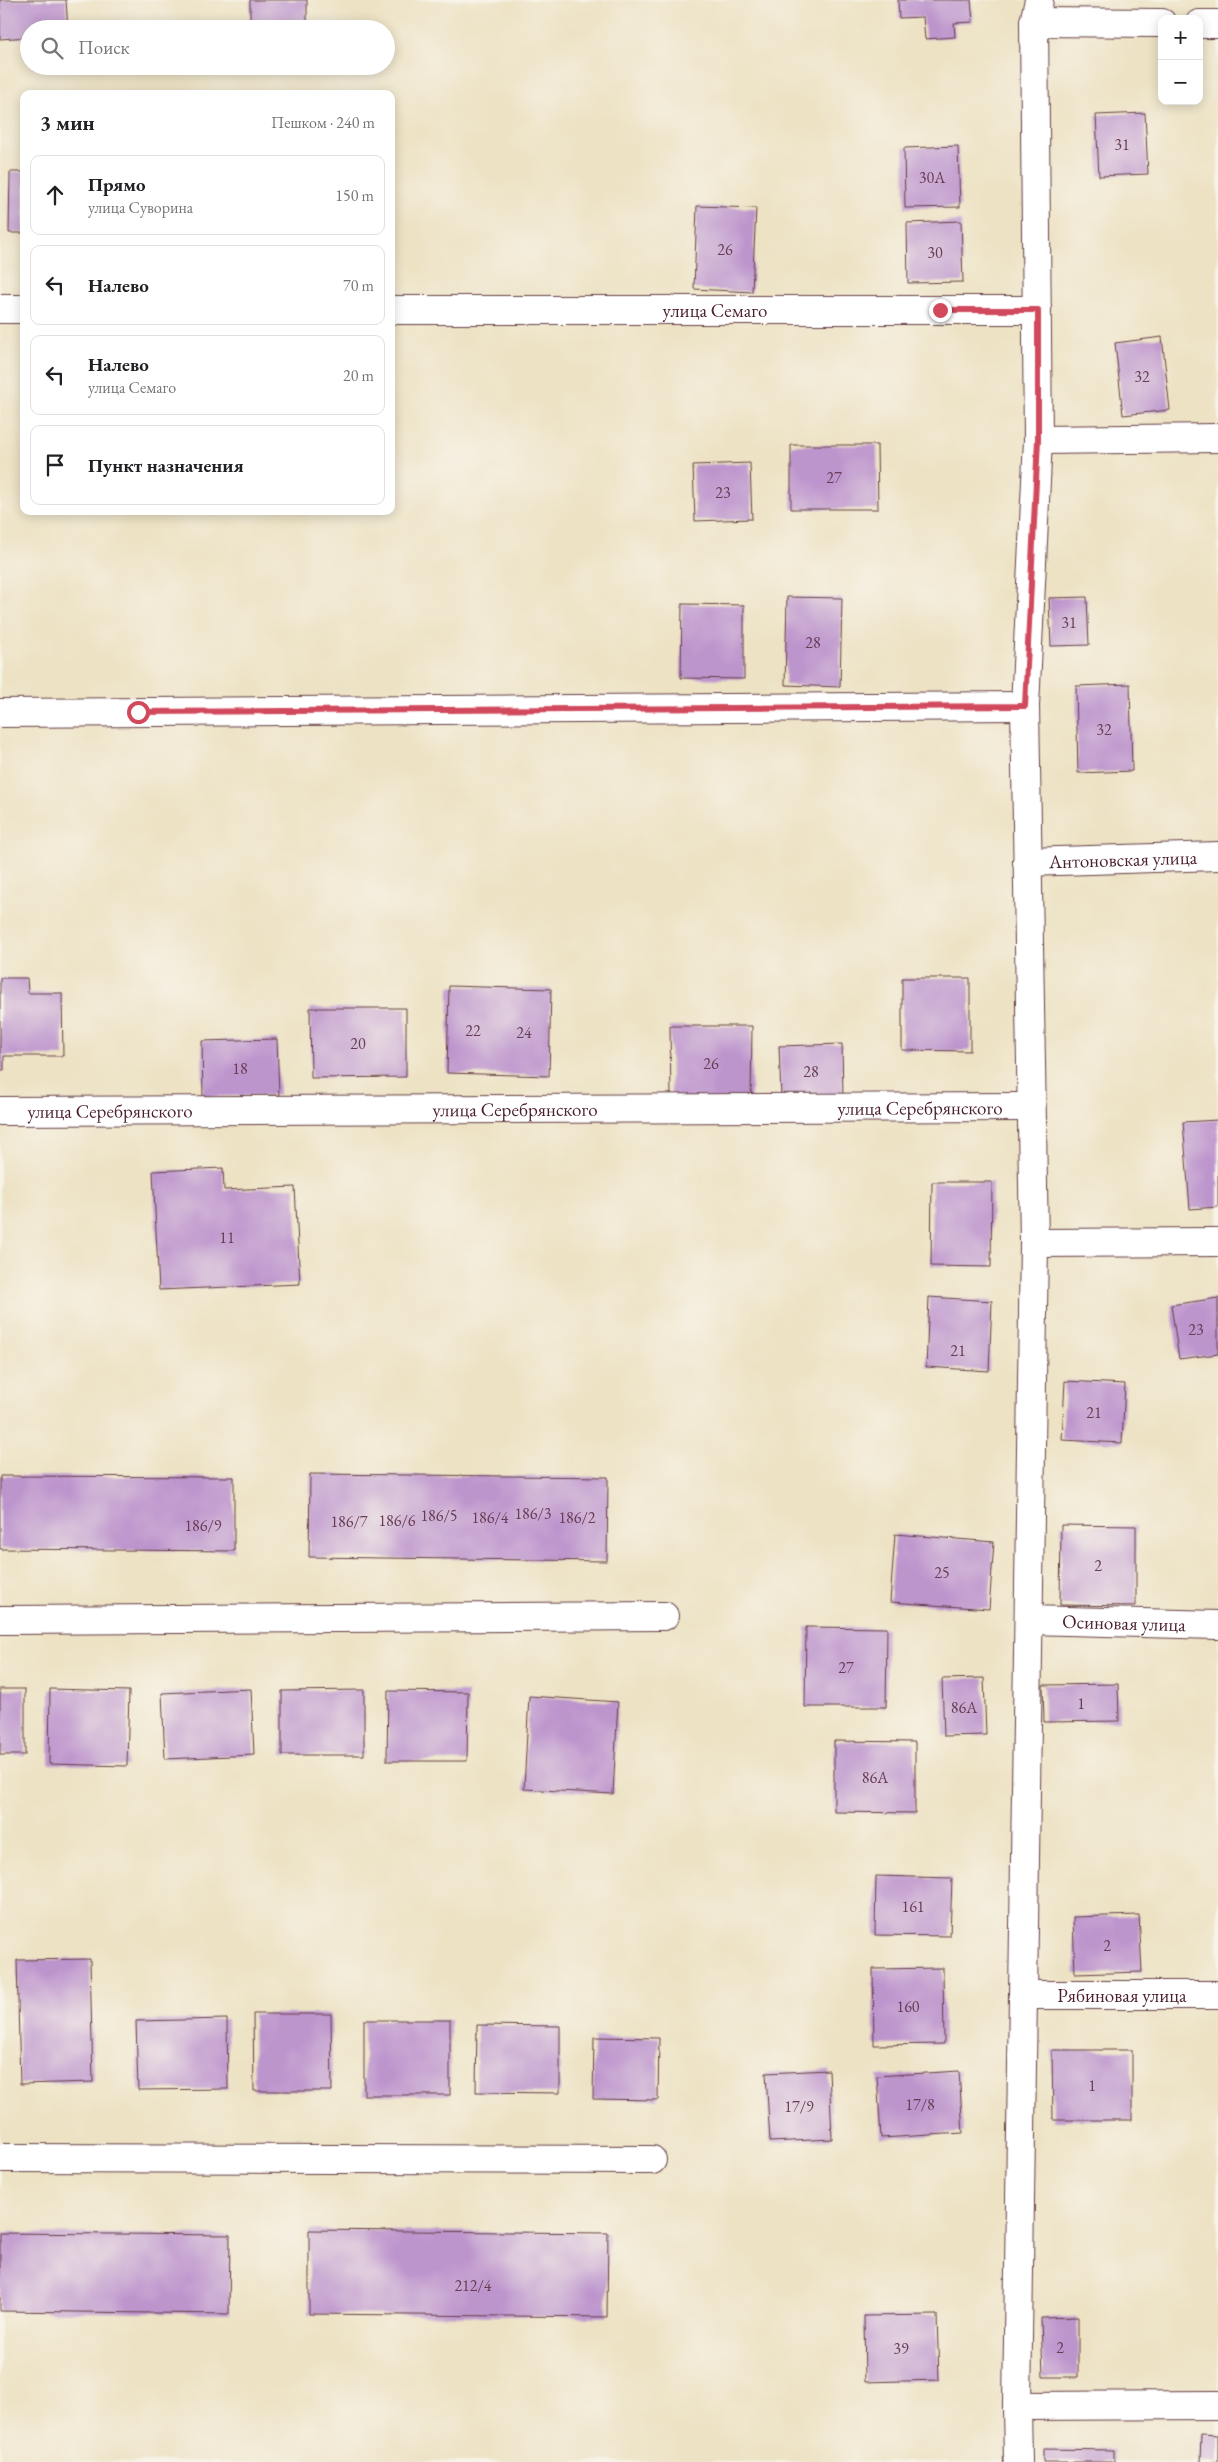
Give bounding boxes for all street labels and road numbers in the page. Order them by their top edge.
street label: улица Семаго [663,298,767,323]
street label: Антоновская улица [1047,845,1198,874]
street label: улица Серебрянского [837,1095,1003,1121]
street label: улица Серебрянского [432,1097,598,1122]
street label: улица Серебрянского [27,1098,193,1124]
street label: Осиновая улица [1062,1609,1187,1637]
street label: Рябиновая улица [1057,1983,1187,2008]

